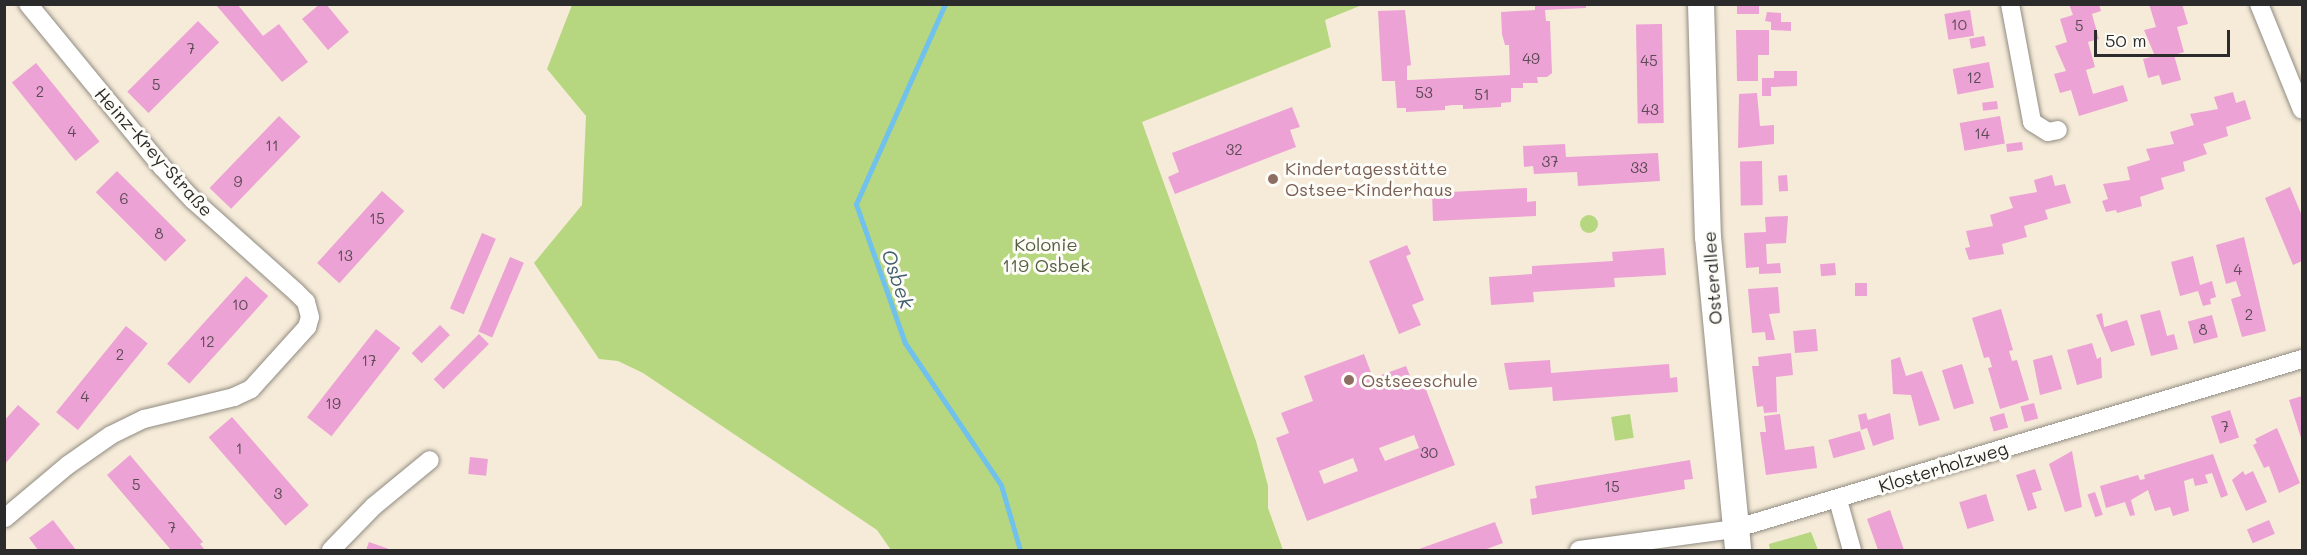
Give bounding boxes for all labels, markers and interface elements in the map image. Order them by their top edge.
house number: 10 [1951,16,1967,34]
house number: 5 [2075,17,2083,35]
scale bar [2097,18,2234,56]
text: 50 m [2105,28,2147,52]
house number: 7 [187,40,195,58]
house number: 49 [1522,50,1540,68]
house number: 45 [1640,52,1658,70]
house number: 12 [1966,69,1982,87]
house number: 5 [152,76,160,94]
house number: 2 [36,83,44,101]
street label: Heinz-Krey-Straße [90,83,218,221]
house number: 53 [1415,84,1433,102]
house number: 51 [1474,86,1490,104]
house number: 43 [1641,101,1659,119]
house number: 4 [68,123,76,141]
house number: 14 [1974,125,1990,143]
house number: 11 [265,137,279,155]
house number: 32 [1225,141,1243,159]
house number: 37 [1541,153,1559,171]
place label: Kindertagesstätte Ostsee-Kinderhaus [1285,158,1453,201]
house number: 33 [1630,159,1648,177]
marker: Kindertagesstätte Ostsee-Kinderhaus [1266,172,1280,186]
house number: 9 [234,173,242,191]
house number: 6 [119,190,129,208]
house number: 15 [369,210,385,228]
house number: 8 [154,225,164,243]
street label: Osterallee [1698,231,1726,325]
park label: Kolonie 119 Osbek [1002,234,1090,276]
water label: Osbek [877,246,919,312]
house number: 13 [337,247,353,265]
house number: 4 [2234,261,2242,279]
house number: 10 [232,296,248,314]
house number: 2 [2245,306,2253,324]
house number: 8 [2198,321,2208,339]
house number: 12 [199,333,215,351]
house number: 2 [116,346,124,364]
house number: 17 [361,352,377,370]
place label: Ostseeschule [1361,369,1478,391]
marker: Ostseeschule [1342,373,1356,387]
house number: 4 [81,388,89,406]
house number: 19 [325,395,341,413]
house number: 7 [2221,418,2229,436]
street label: Klosterholzweg [1876,437,2010,497]
house number: 1 [236,440,242,458]
house number: 30 [1420,444,1438,462]
house number: 5 [132,476,140,494]
house number: 15 [1604,478,1620,496]
house number: 3 [274,485,282,503]
house number: 7 [168,519,176,537]

